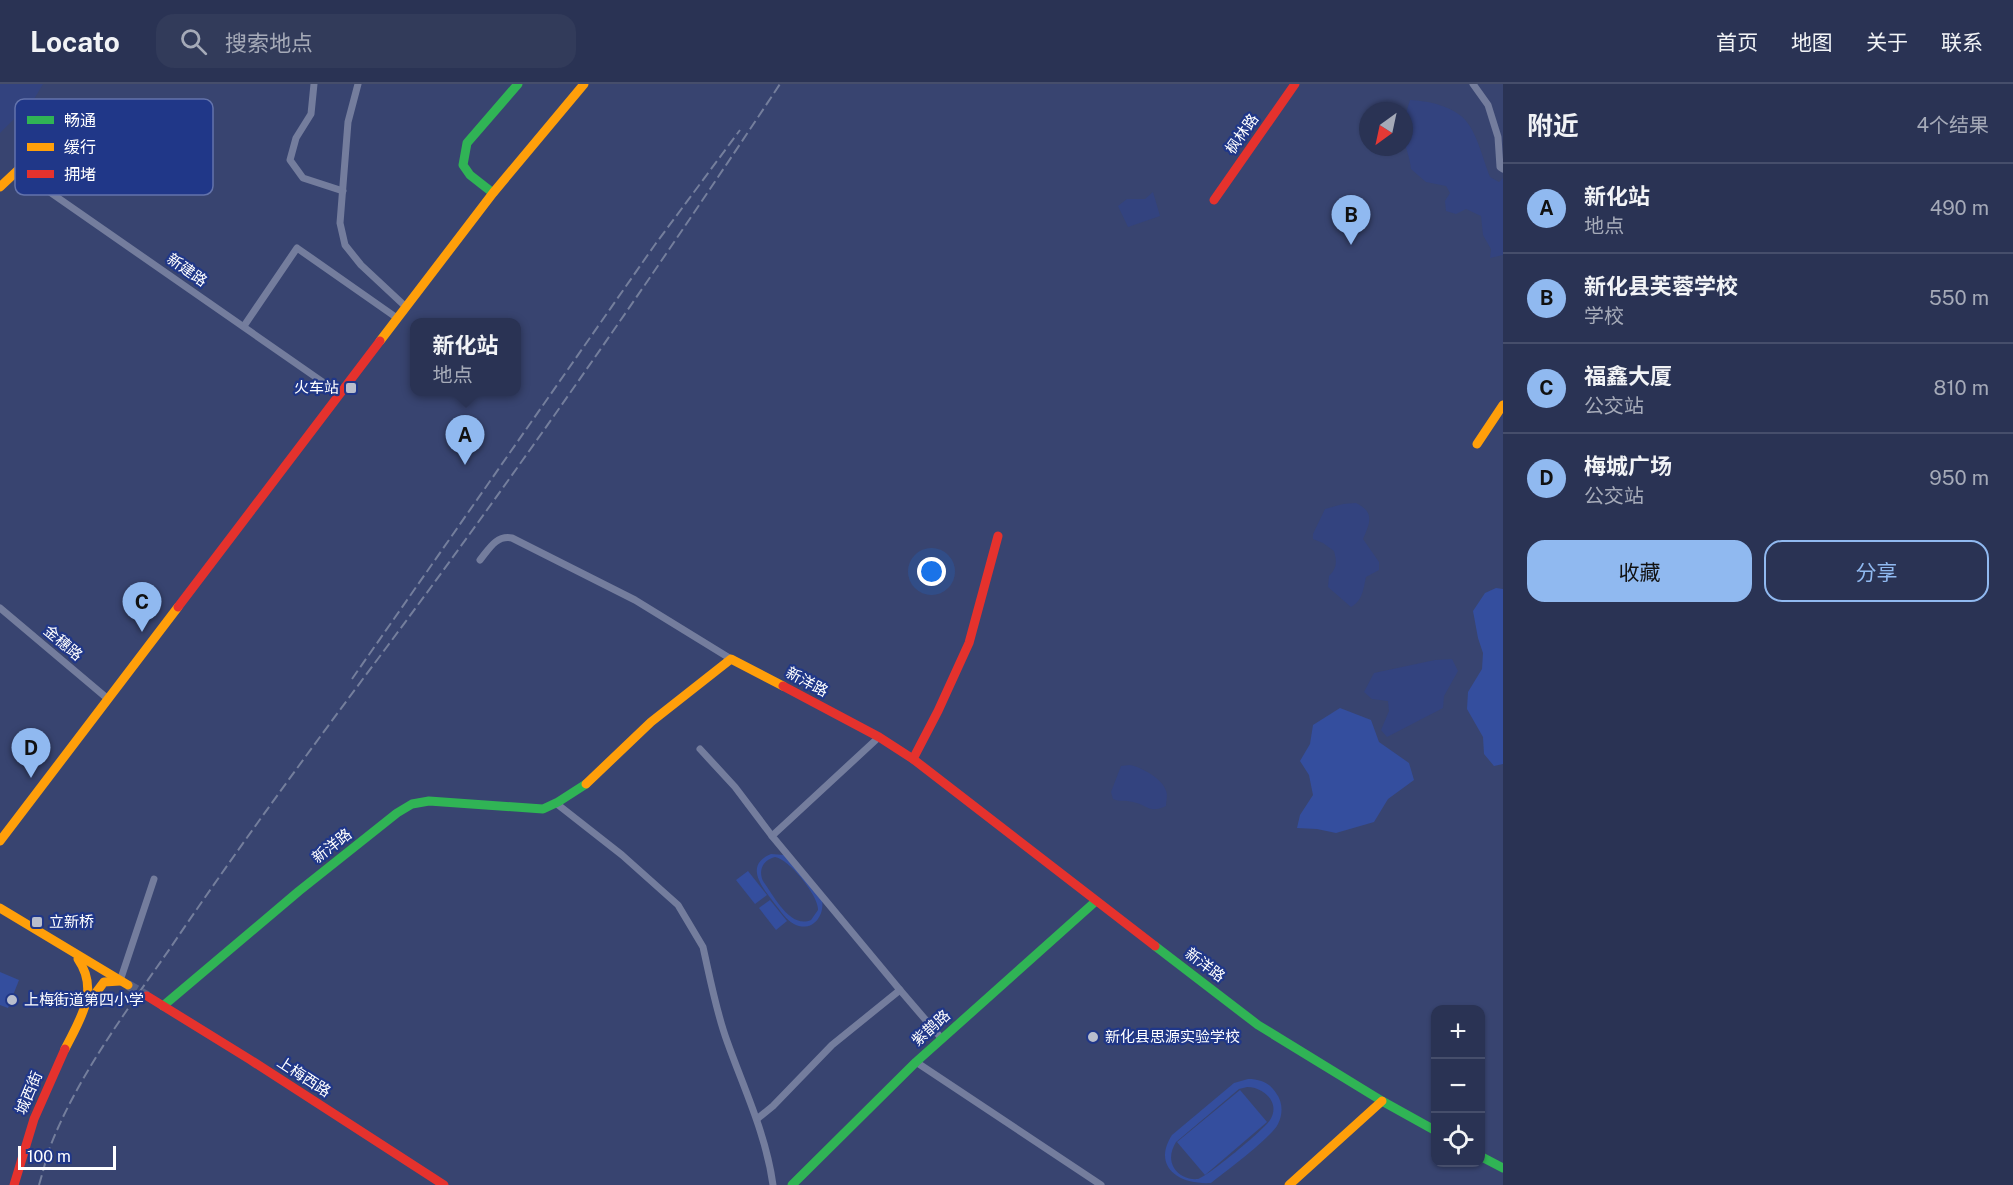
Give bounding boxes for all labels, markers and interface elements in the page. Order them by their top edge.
search box [156,14,576,68]
text: Locato [30,25,120,58]
icon: search [177,25,210,58]
text: 搜索地点 [225,30,313,56]
text: 首页 [1716,30,1758,55]
text: 地图 [1791,30,1833,55]
text: 关于 [1866,30,1908,55]
text: 联系 [1941,30,1983,55]
legend [15,99,213,195]
north arrow [1359,102,1413,156]
street label: 枫林路 [1222,110,1261,157]
text: 附近 [1527,110,1579,141]
text: 畅通 [64,111,96,130]
text: 4个结果 [1916,113,1989,137]
text: 缓行 [64,138,96,157]
text: 拥堵 [64,165,96,184]
text: 新化站 [1584,183,1650,209]
pin: B [1332,196,1370,245]
text: A [1539,196,1554,220]
text: 490 m [1930,196,1989,220]
text: 地点 [1584,214,1624,238]
street label: 新建路 [164,250,211,289]
text: 新化县芙蓉学校 [1584,273,1738,299]
text: B [1540,286,1553,310]
text: 550 m [1929,286,1989,310]
text: 学校 [1584,304,1624,328]
popup [410,318,521,396]
text: 新化站 [432,332,499,358]
text: 地点 [432,363,472,387]
text: 福鑫大厦 [1584,363,1672,389]
text: C [1539,376,1554,400]
text: 810 m [1934,376,1989,400]
place label: 火车站 [294,379,339,396]
marker: 火车站 [344,381,358,395]
text: 公交站 [1584,394,1644,418]
pin: A [446,416,484,465]
text: 梅城广场 [1584,453,1672,479]
text: D [1539,466,1554,490]
text: 950 m [1929,466,1989,490]
text: 公交站 [1584,484,1644,508]
button: 收藏 [1527,540,1752,602]
button: 分享 [1764,540,1989,602]
your location [917,557,946,586]
pin: C [122,582,162,632]
street label: 金穗路 [41,622,86,664]
street label: 新洋路 [783,663,831,700]
pin: D [12,728,51,778]
street label: 新洋路 [309,825,355,866]
place label: 立新桥 [49,913,94,930]
marker: 立新桥 [30,915,44,929]
street label: 新洋路 [1182,944,1228,985]
place label: 上梅街道第四小学 [24,991,144,1008]
marker: 上梅街道第四小学 [5,993,19,1007]
map controls [1431,1005,1485,1167]
button: + [1431,1005,1485,1059]
street label: 紫鹊路 [908,1006,953,1049]
place label: 新化县思源实验学校 [1105,1028,1240,1045]
marker: 新化县思源实验学校 [1086,1030,1100,1044]
street label: 上梅西路 [274,1053,334,1100]
button: − [1431,1059,1485,1113]
street label: 城西街 [12,1069,45,1117]
button: locate [1431,1113,1485,1167]
scale bar [18,1143,116,1170]
text: 100 m [27,1147,71,1166]

